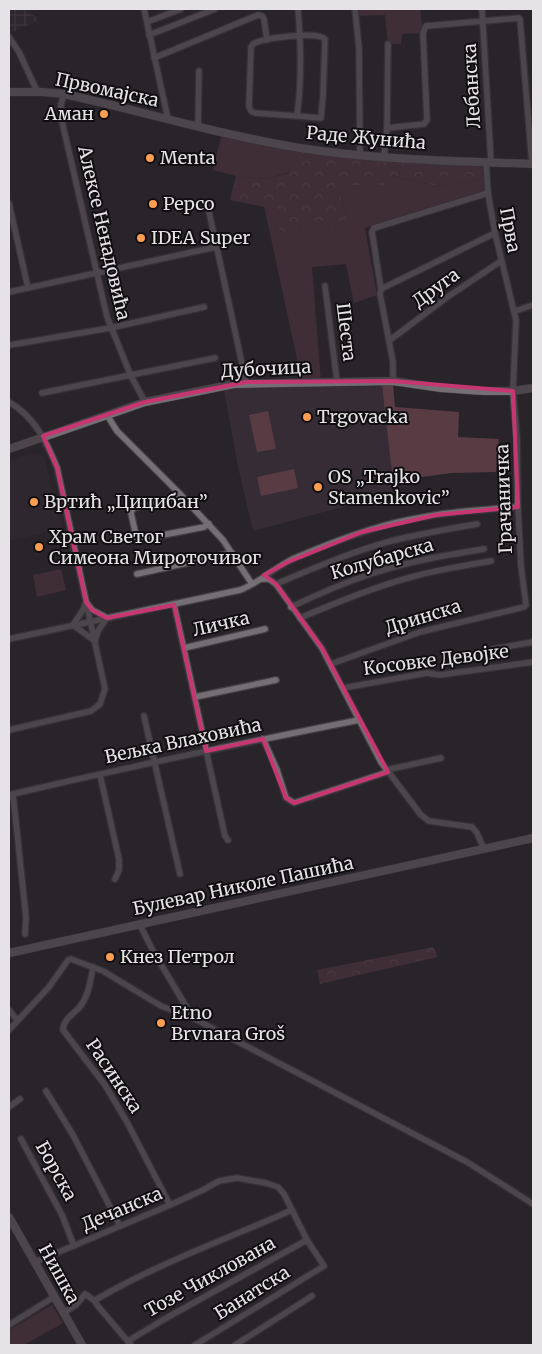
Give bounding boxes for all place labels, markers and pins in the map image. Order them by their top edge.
place label: Аман [43,102,94,125]
marker: Аман [98,108,110,120]
place label: Menta [160,146,216,169]
marker: Menta [144,152,156,164]
place label: Pepco [163,192,215,215]
marker: Pepco [147,198,159,210]
place label: IDEA Super [151,226,250,249]
marker: IDEA Super [135,232,147,244]
place label: Trgovacka [317,405,408,428]
marker: Trgovacka [301,411,313,423]
place label: OS „Trajko Stamenkovic” [328,465,450,509]
marker: OS „Trajko Stamenkovic” [312,481,324,493]
place label: Вртић „Цицибан” [44,490,208,513]
marker: Вртић „Цицибан” [28,496,40,508]
place label: Храм Светог Симеона Мироточивог [49,525,261,569]
marker: Храм Светог Симеона Мироточивог [33,541,45,553]
place label: Кнез Петрол [120,945,235,968]
marker: Кнез Петрол [104,951,116,963]
place label: Etno Brvnara Groš [171,1001,285,1045]
marker: Etno Brvnara Groš [155,1017,167,1029]

